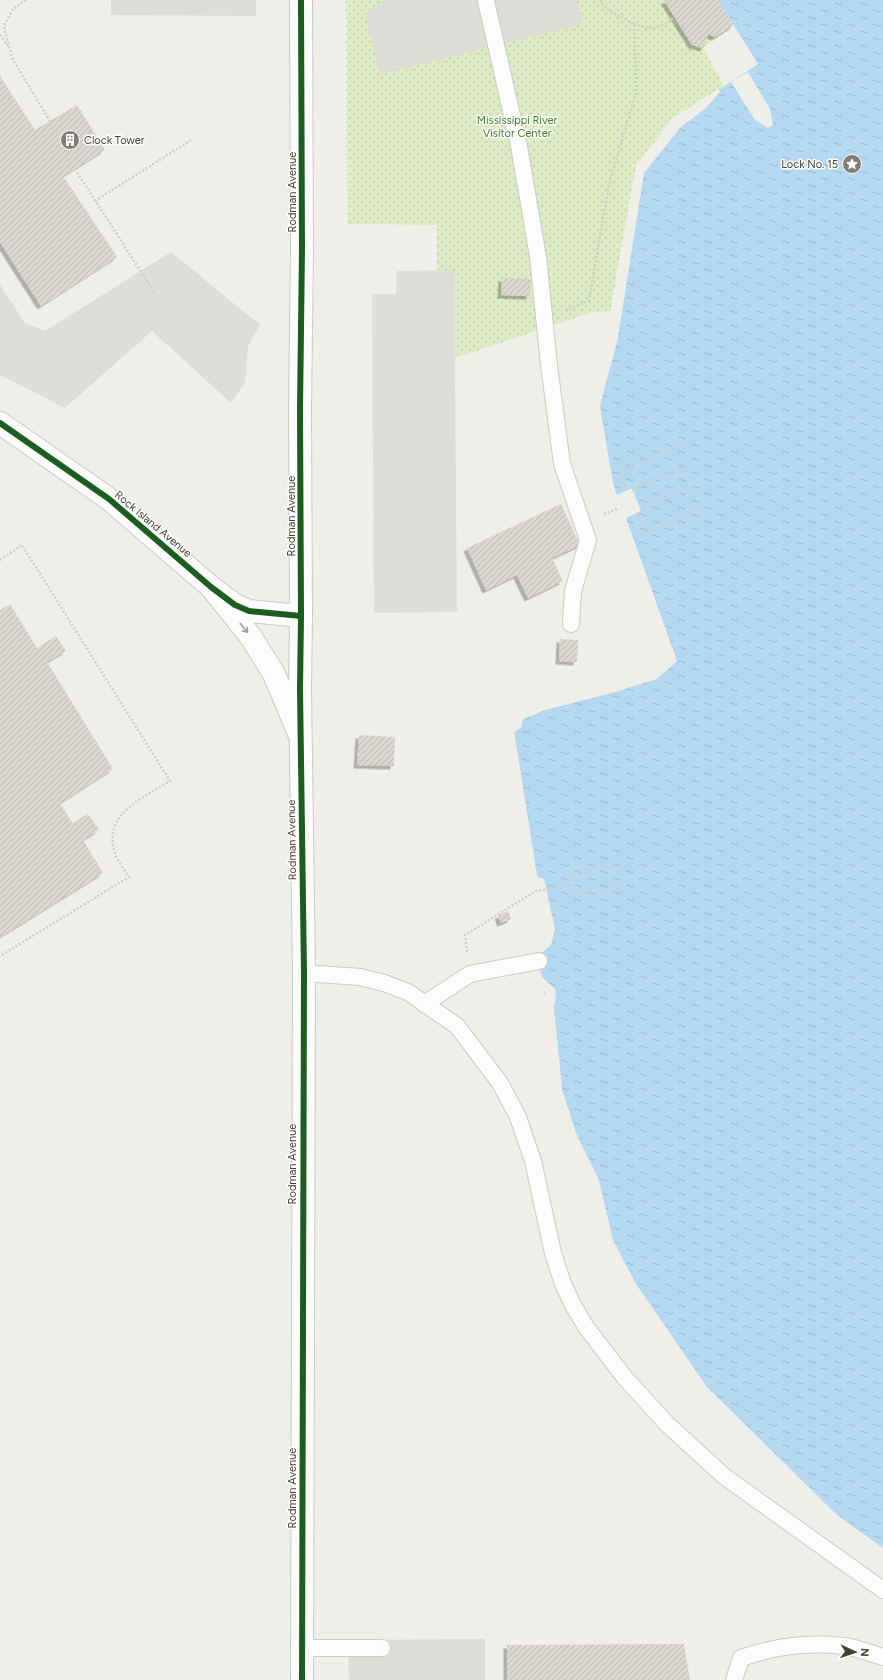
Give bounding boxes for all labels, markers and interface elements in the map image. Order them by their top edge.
park label: Mississippi River Visitor Center [477,114,558,140]
building icon: Clock Tower [59,129,81,151]
place label: Clock Tower [84,134,145,147]
street label: Rodman Avenue [286,152,299,232]
place icon: Lock No. 15 [841,153,863,175]
place label: Lock No. 15 [781,158,838,171]
street label: Rodman Avenue [285,476,298,556]
street label: Rock Island Avenue [112,488,194,560]
one-way arrow [240,623,248,634]
street label: Rodman Avenue [285,800,299,880]
street label: Rodman Avenue [286,1124,299,1204]
street label: Rodman Avenue [286,1448,299,1528]
north arrow [835,1632,875,1672]
text: N [858,1648,871,1657]

